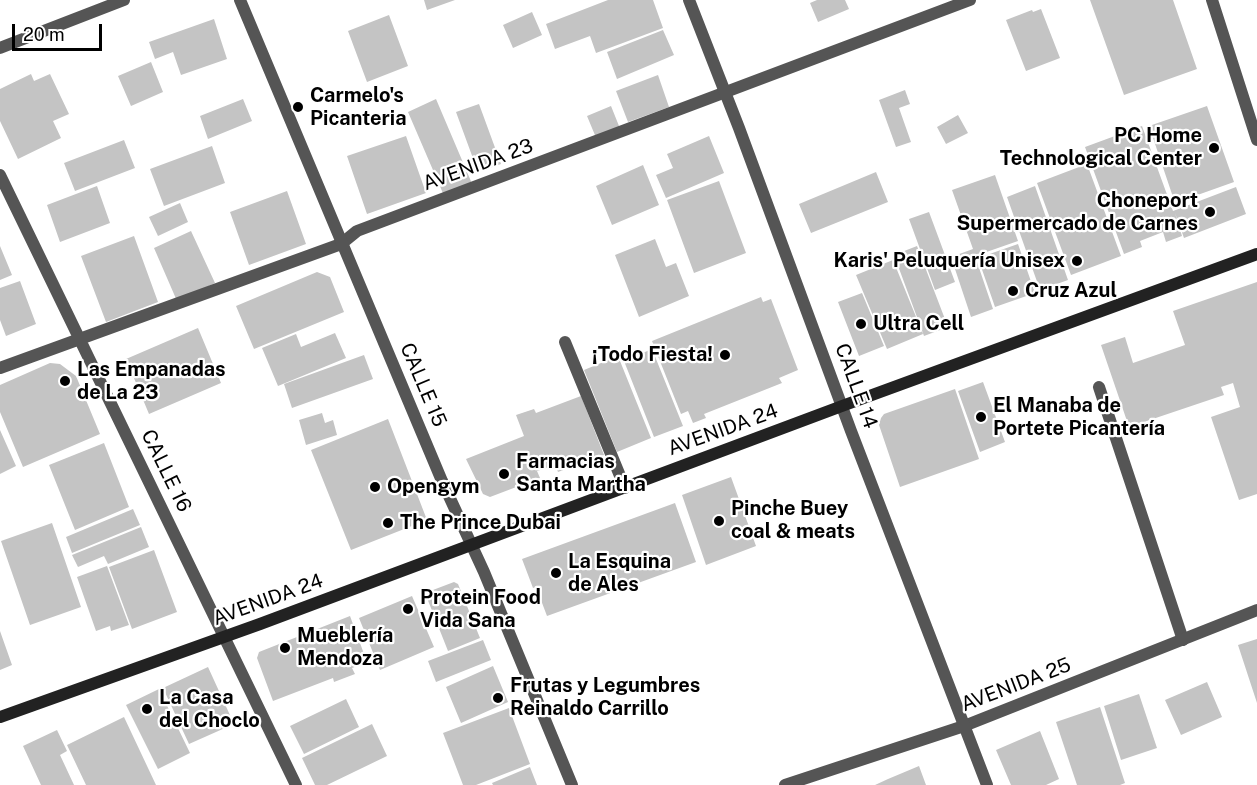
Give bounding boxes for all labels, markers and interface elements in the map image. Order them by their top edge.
scale bar [15,12,105,50]
text: 20 m [23,24,65,45]
place label: Carmelo's Picanteria [310,84,407,131]
marker: Carmelo's Picanteria [291,100,305,114]
place label: PC Home Technological Center [1000,124,1202,171]
street label: AVENIDA 23 [420,134,536,196]
marker: PC Home Technological Center [1207,141,1221,155]
place label: Choneport Supermercado de Carnes [956,189,1198,236]
marker: Choneport Supermercado de Carnes [1203,205,1217,219]
place label: Karis' Peluquería Unisex [834,249,1065,273]
marker: Karis' Peluquería Unisex [1070,254,1084,268]
place label: Cruz Azul [1025,279,1117,303]
marker: Cruz Azul [1006,284,1020,298]
place label: Ultra Cell [873,312,964,336]
marker: Ultra Cell [854,317,868,331]
street label: CALLE 15 [395,339,451,431]
street label: CALLE 14 [830,340,882,432]
place label: ¡Todo Fiesta! [592,343,713,367]
marker: ¡Todo Fiesta! [718,348,732,362]
place label: Las Empanadas de La 23 [77,358,226,405]
marker: Las Empanadas de La 23 [58,374,72,388]
place label: El Manaba de Portete Picantería [993,394,1165,441]
street label: AVENIDA 24 [665,399,781,461]
marker: El Manaba de Portete Picantería [974,410,988,424]
street label: CALLE 16 [136,426,196,516]
place label: Farmacias Santa Martha [516,450,646,497]
marker: Farmacias Santa Martha [497,467,511,481]
place label: Opengym [387,475,479,499]
marker: Opengym [368,480,382,494]
place label: Pinche Buey coal & meats [731,497,855,544]
place label: The Prince Dubai [400,511,561,535]
marker: Pinche Buey coal & meats [712,514,726,528]
marker: The Prince Dubai [381,516,395,530]
place label: La Esquina de Ales [568,550,671,597]
marker: La Esquina de Ales [549,566,563,580]
street label: AVENIDA 24 [210,569,326,631]
place label: Protein Food Vida Sana [420,586,541,633]
marker: Protein Food Vida Sana [401,602,415,616]
place label: Mueblería Mendoza [297,624,393,671]
marker: Mueblería Mendoza [278,641,292,655]
street label: AVENIDA 25 [958,653,1074,717]
place label: Frutas y Legumbres Reinaldo Carrillo [510,674,700,721]
place label: La Casa del Choclo [159,686,260,733]
marker: Frutas y Legumbres Reinaldo Carrillo [491,691,505,705]
marker: La Casa del Choclo [140,702,154,716]

